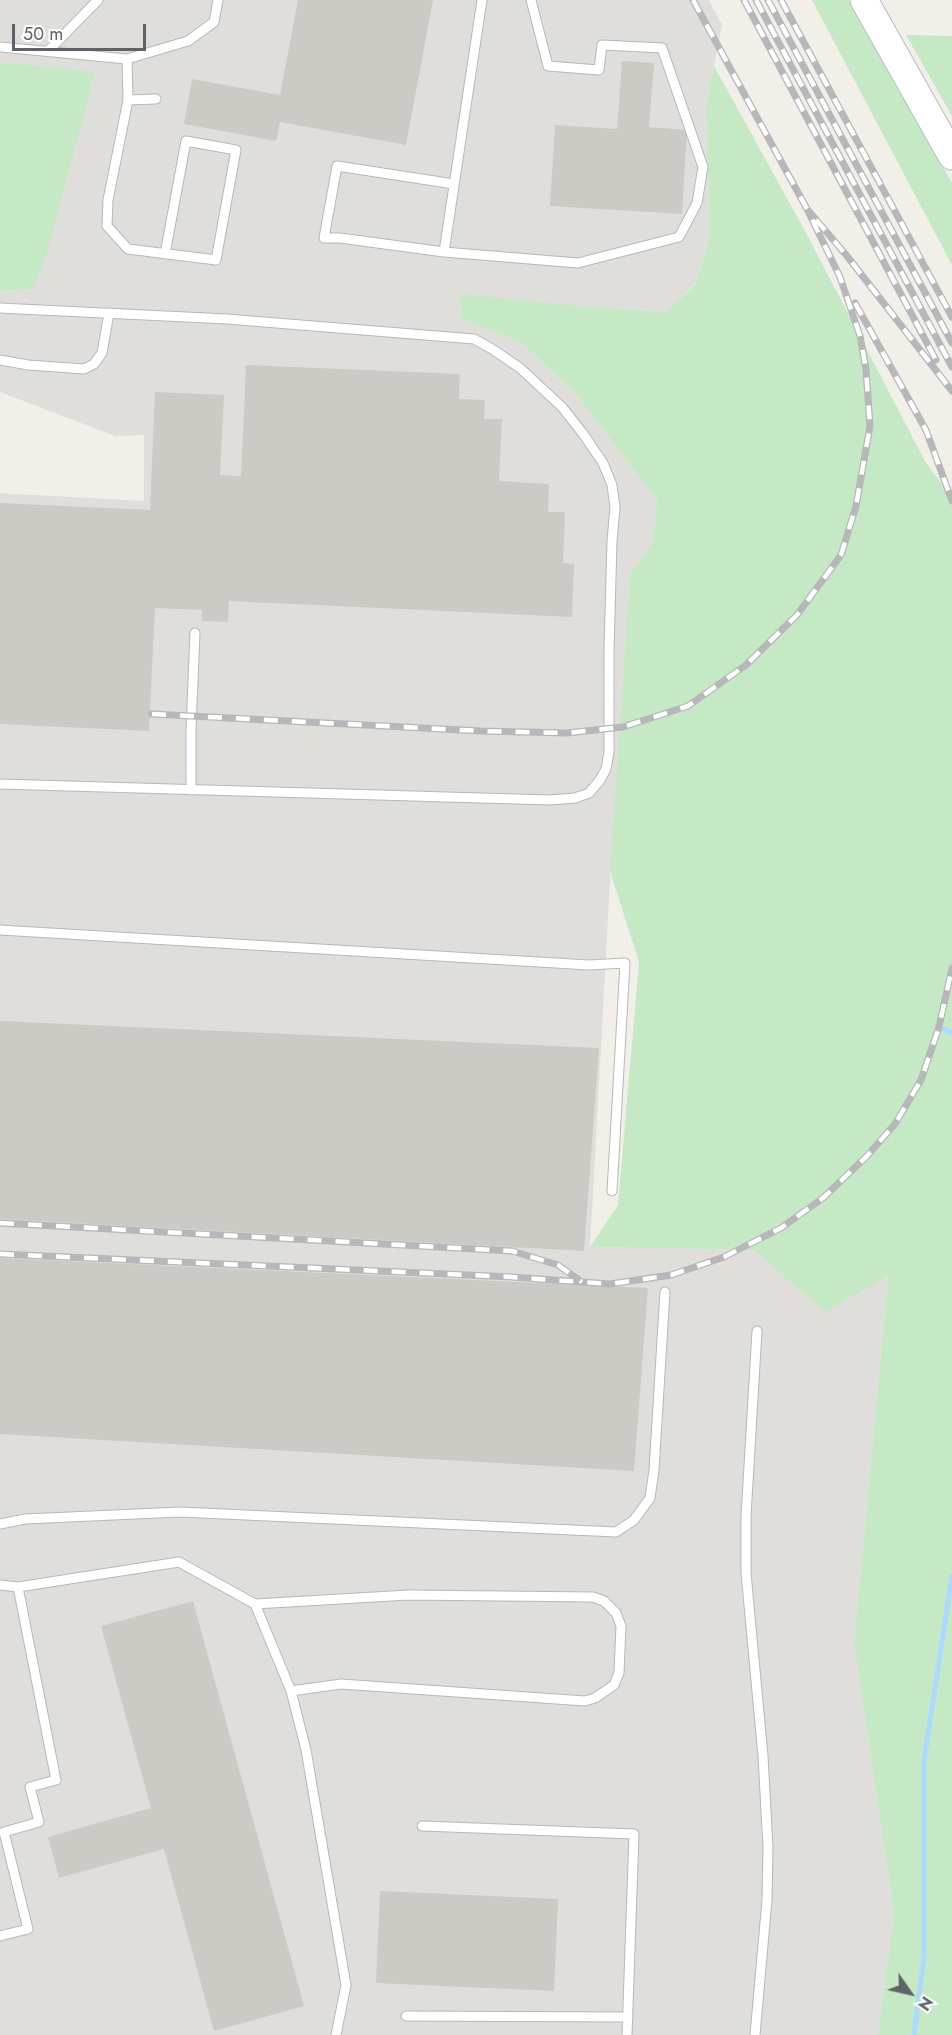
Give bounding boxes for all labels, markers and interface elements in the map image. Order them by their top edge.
scale bar [15,12,148,50]
text: 50 m [23,21,63,47]
north arrow [880,1963,940,2023]
text: N [912,1992,938,2015]

